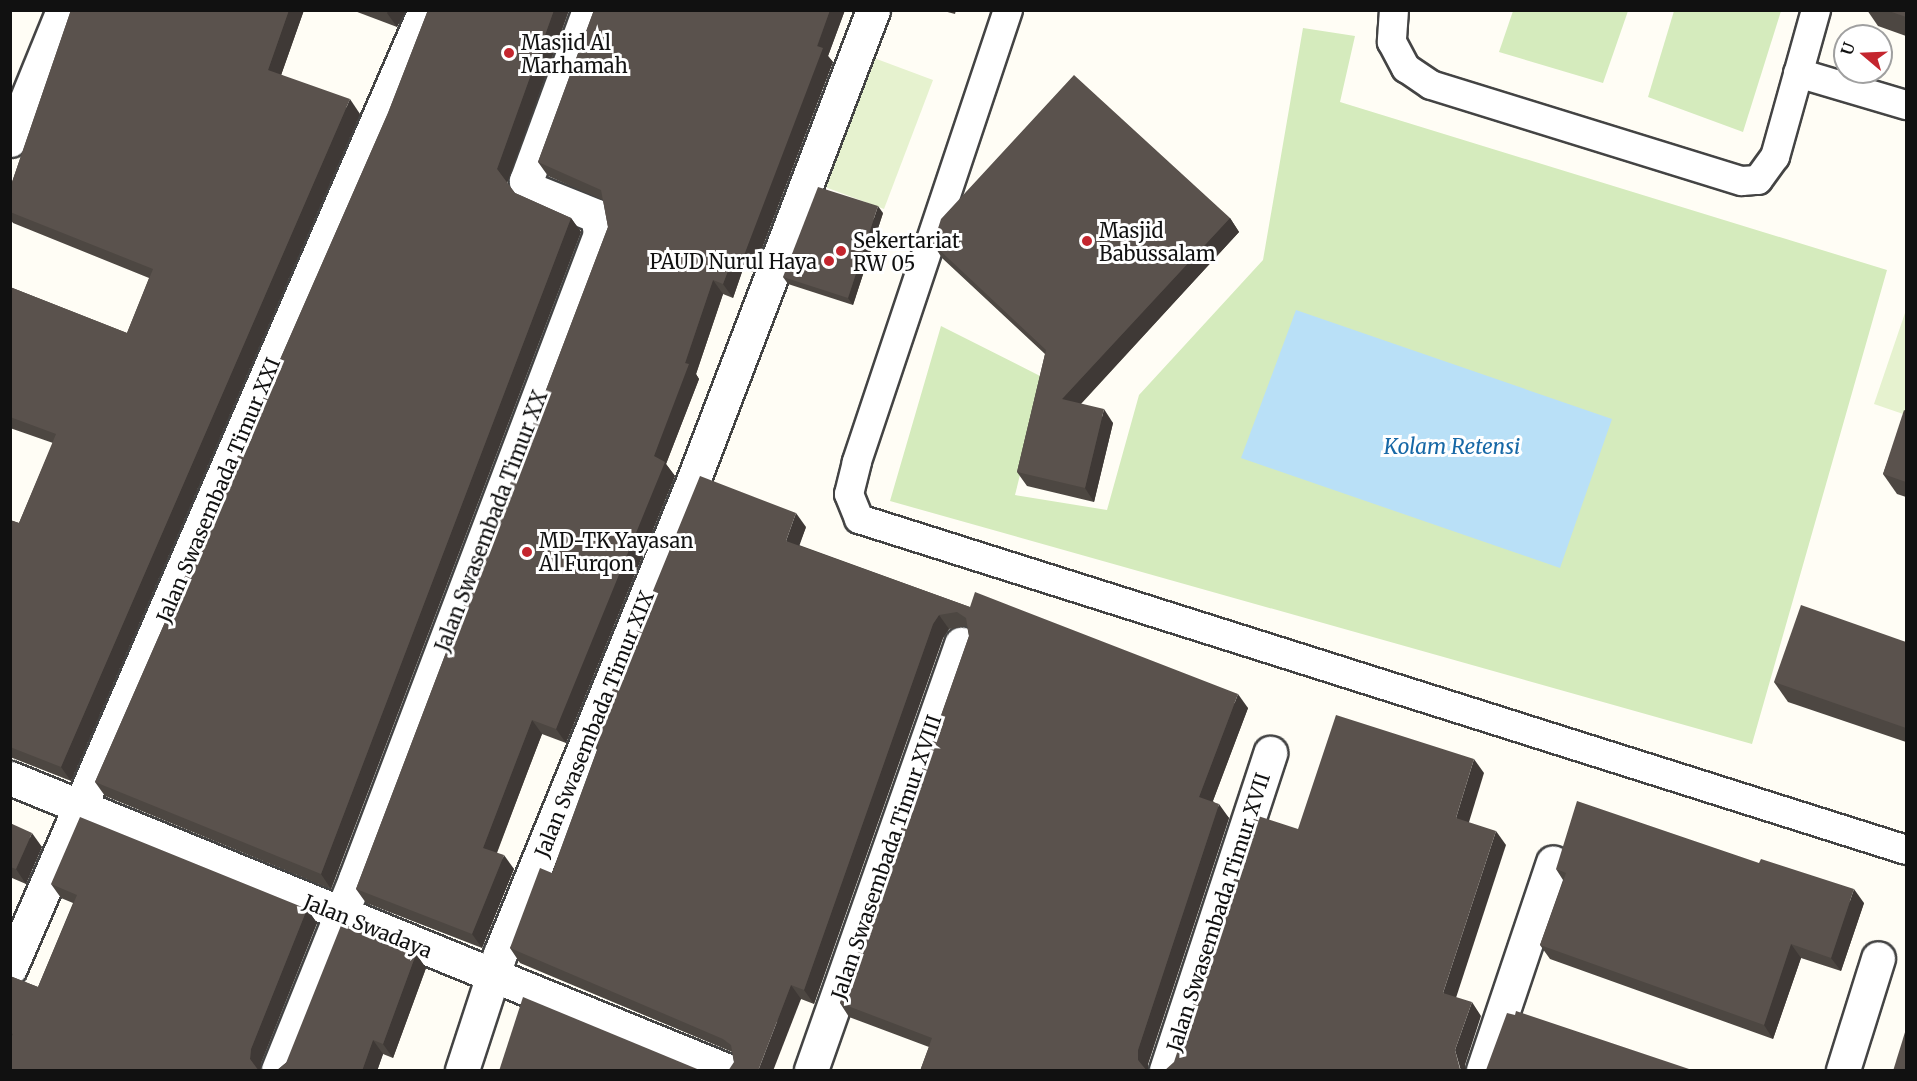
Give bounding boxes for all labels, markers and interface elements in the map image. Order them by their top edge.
north arrow [1833,24,1893,84]
place label: Masjid Al Marhamah [521,30,628,77]
text: U [1836,40,1859,58]
marker: Masjid Al Marhamah [502,46,516,60]
place label: Masjid Babussalam [1099,218,1216,265]
place label: Sekertariat RW 05 [853,228,960,275]
marker: Masjid Babussalam [1080,234,1094,248]
marker: Sekertariat RW 05 [834,244,848,258]
place label: PAUD Nurul Haya [649,249,817,273]
marker: PAUD Nurul Haya [822,254,836,268]
street label: Jalan Swasembada Timur XXI [151,354,285,626]
street label: Jalan Swasembada Timur XX [430,387,552,655]
water label: Kolam Retensi [1384,434,1520,460]
place label: MD-TK Yayasan Al Furqon [539,528,694,575]
marker: MD-TK Yayasan Al Furqon [520,545,534,559]
street label: Jalan Swasembada Timur XIX [529,587,659,861]
street label: Jalan Swasembada Timur XVIII [826,712,946,1002]
street label: Jalan Swasembada Timur XVII [1162,770,1274,1054]
street label: Jalan Swadaya [300,889,436,963]

